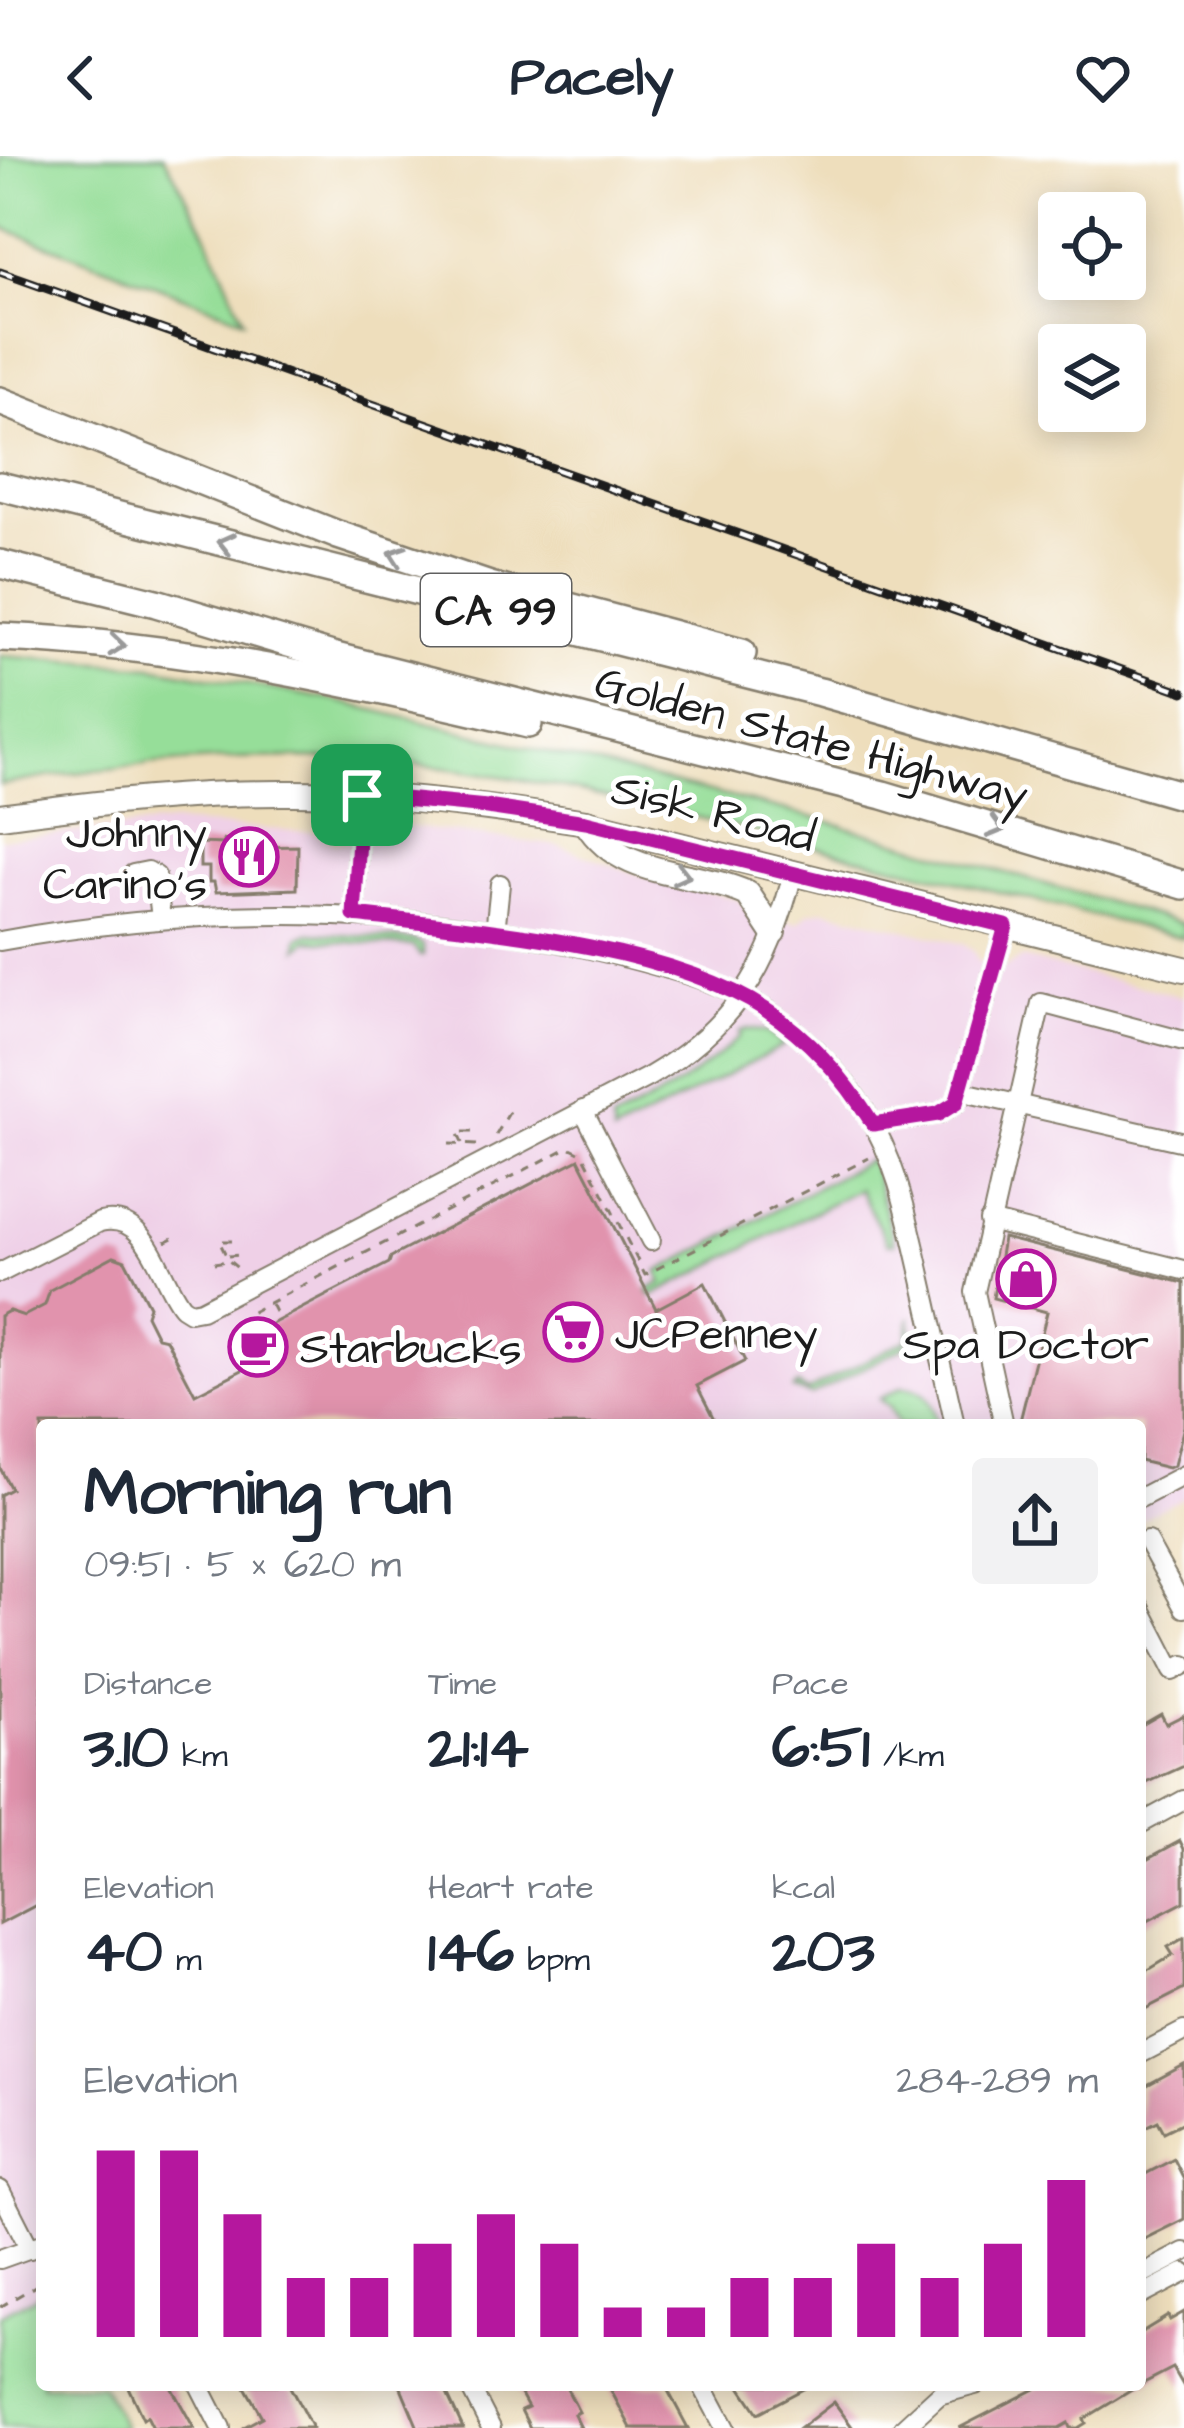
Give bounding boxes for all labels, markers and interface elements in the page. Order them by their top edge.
text: Pacely [510,41,674,116]
icon: back [48,45,114,111]
icon: heart [1070,45,1136,111]
map controls [1038,192,1146,432]
button: locate [1038,192,1146,300]
button: layers [1038,324,1146,432]
one-way arrow [216,532,236,557]
one-way arrow [388,545,409,570]
road number: CA 99 [421,574,571,646]
one-way arrow [107,632,127,658]
street label: Golden State Highway [588,652,1034,828]
pin [311,744,413,846]
street label: Sisk Road [605,759,821,869]
icon: arrive [329,762,395,828]
place label: Johnny Carino's [43,803,207,917]
one-way arrow [985,814,1005,839]
restaurant icon: Johnny Carino's [218,826,280,888]
one-way arrow [671,861,692,886]
shop icon: Spa Doctor [995,1248,1057,1310]
supermarket icon: JCPenney [542,1301,604,1363]
place label: JCPenney [615,1304,818,1367]
place label: Spa Doctor [903,1315,1149,1377]
cafe icon: Starbucks [227,1316,289,1378]
place label: Starbucks [300,1319,522,1381]
text: Morning run [84,1448,452,1540]
button: share [972,1458,1098,1584]
text: 09:51 · 5 × 620 m [84,1539,401,1593]
text: Distance [84,1661,212,1707]
text: Time [428,1661,497,1707]
text: Pace [772,1661,849,1707]
text: 3.10 [84,1707,169,1790]
text: 21:14 [428,1707,529,1790]
text: 6:51 [772,1707,870,1790]
text: km [169,1733,228,1779]
text: /km [870,1733,944,1779]
text: Elevation [84,1865,214,1911]
text: Heart rate [428,1865,594,1911]
text: kcal [772,1865,835,1911]
text: 40 [84,1911,163,1994]
text: 146 [428,1911,514,1994]
text: 203 [772,1911,875,1994]
text: m [163,1937,202,1983]
text: bpm [514,1937,590,1983]
text: Elevation [84,2055,238,2109]
text: 284–289 m [896,2055,1098,2109]

